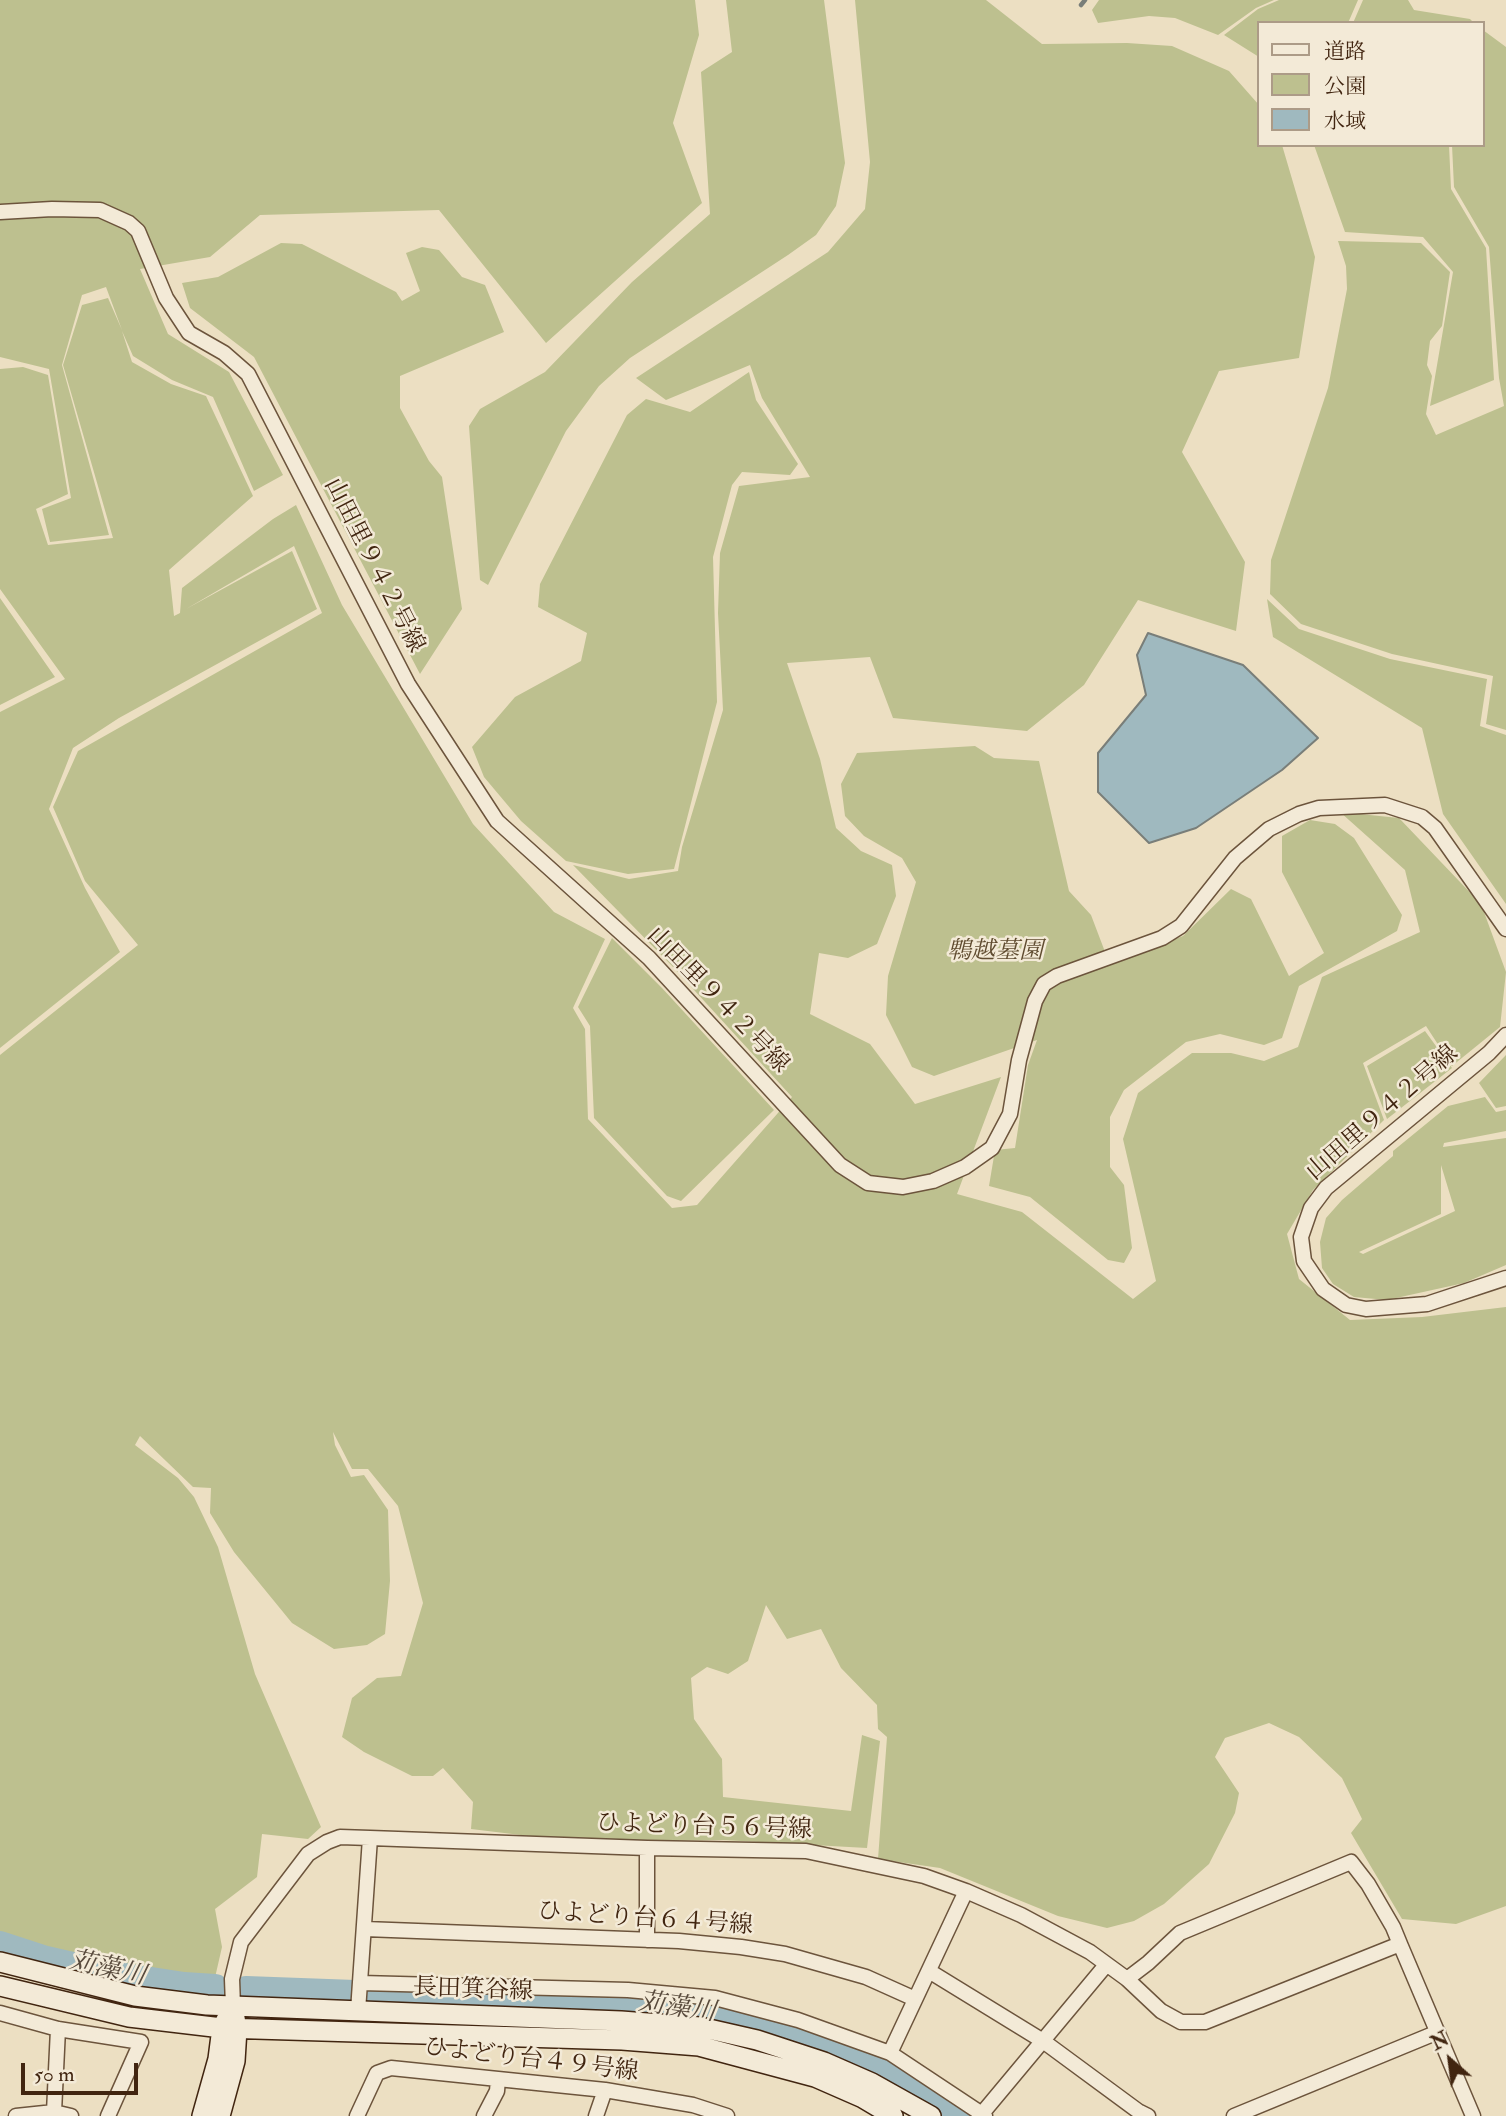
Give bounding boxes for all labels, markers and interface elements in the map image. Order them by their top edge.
legend [1258,21,1485,147]
text: 道路 [1324,38,1366,65]
text: 公園 [1324,73,1366,100]
text: 水域 [1324,108,1366,135]
street label: 山田里９４２号線 [317,474,429,658]
street label: 山田里９４２号線 [640,922,794,1080]
park label: 鵯越墓園 [947,939,1043,967]
street label: 山田里９４２号線 [1301,1040,1465,1188]
street label: ひよどり台５６号線 [596,1810,812,1846]
street label: ひよどり台６４号線 [536,1898,754,1942]
water label: 苅藻川 [66,1947,148,1993]
street label: 長田箕谷線 [413,1975,533,2007]
water label: 苅藻川 [636,1988,718,2030]
north arrow [1415,2025,1485,2095]
text: N [1427,2027,1453,2056]
street label: ひよどり台４９号線 [422,2034,640,2088]
scale bar [24,2050,142,2094]
text: 50 m [34,2061,75,2088]

